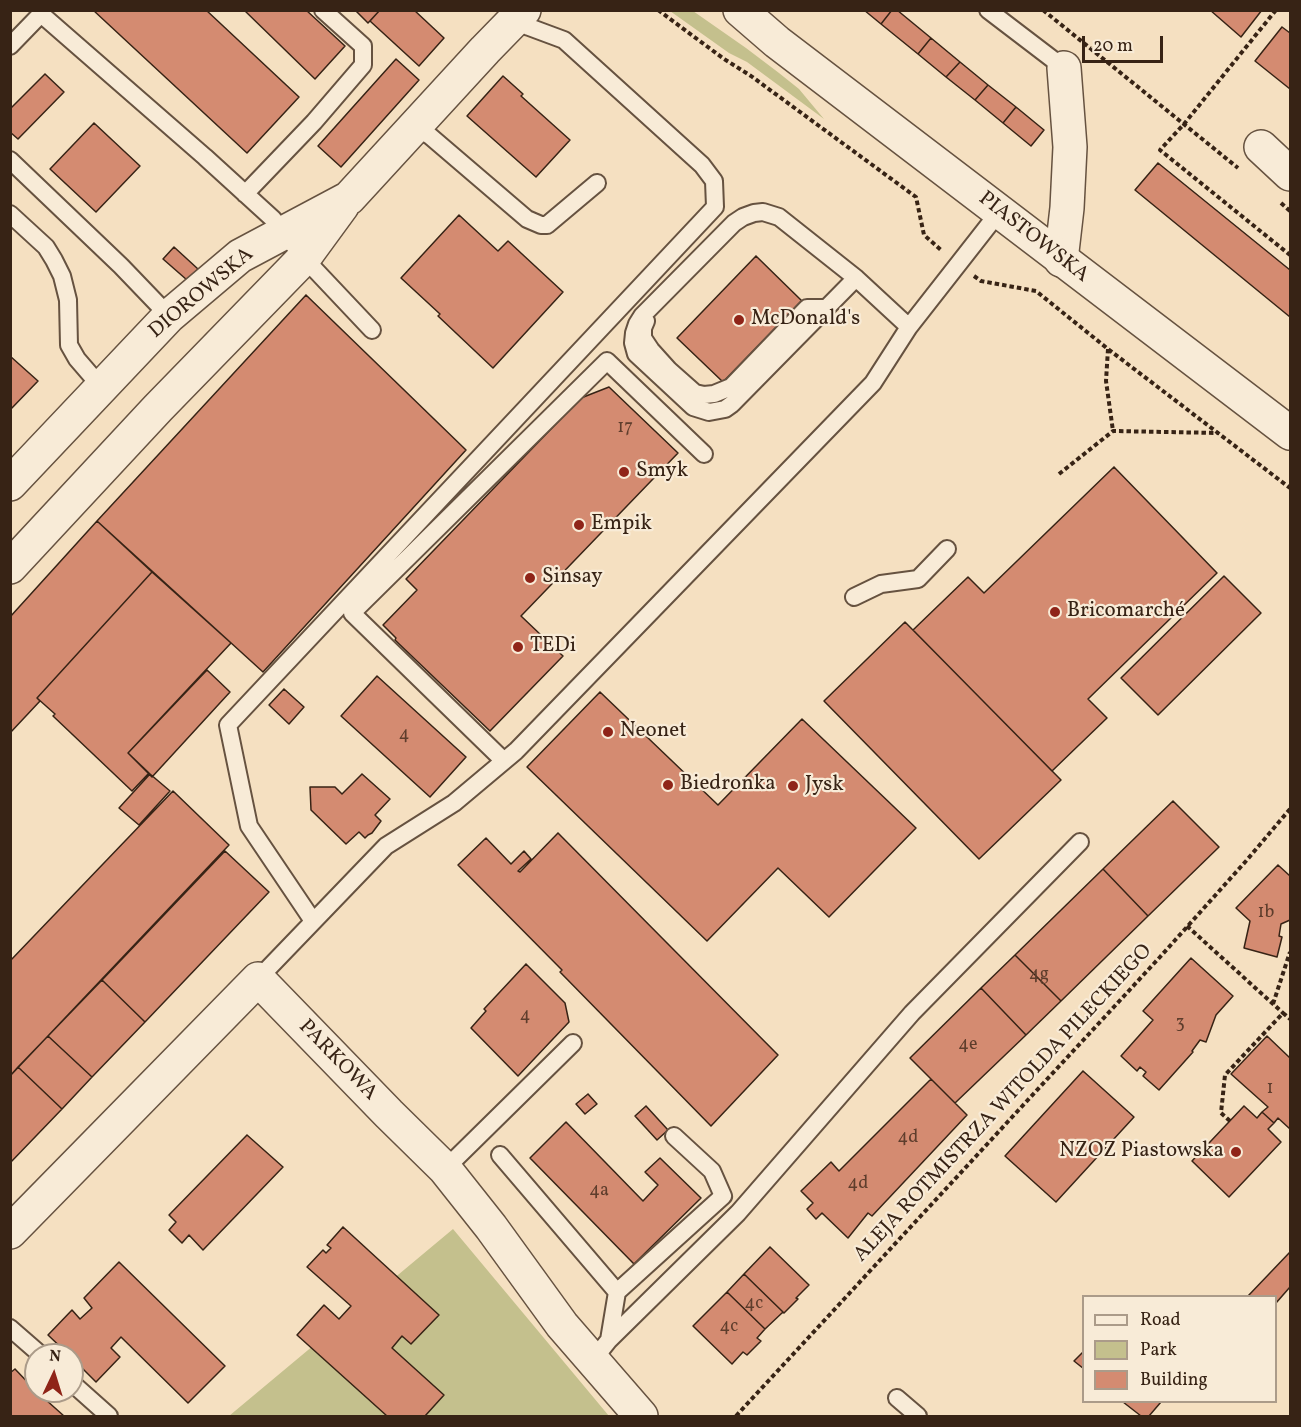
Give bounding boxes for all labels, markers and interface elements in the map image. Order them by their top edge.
scale bar [1085,24,1166,62]
text: 20 m [1093,34,1133,59]
street label: PIASTOWSKA [973,187,1093,289]
street label: DIOROWSKA [145,243,259,345]
place label: McDonald's [751,307,860,333]
marker: McDonald's [732,313,746,327]
house number: 17 [617,418,633,440]
place label: Smyk [636,459,688,485]
marker: Smyk [617,465,631,479]
place label: Empik [591,512,652,538]
marker: Empik [572,518,586,532]
place label: Sinsay [542,565,603,591]
marker: Sinsay [523,571,537,585]
place label: Bricomarché [1067,599,1185,625]
marker: Bricomarché [1048,605,1062,619]
place label: TEDi [530,634,576,660]
marker: TEDi [511,640,525,654]
place label: Neonet [620,719,687,745]
house number: 4 [399,725,409,747]
marker: Neonet [601,725,615,739]
place label: Biedronka [680,772,776,798]
place label: Jysk [805,773,844,799]
marker: Biedronka [661,778,675,792]
marker: Jysk [786,779,800,793]
house number: 1b [1258,903,1274,925]
street label: ALEJA ROTMISTRZA WITOLDA PILECKIEGO [850,940,1158,1268]
house number: 4g [1029,965,1049,987]
house number: 4 [520,1006,530,1028]
house number: 3 [1175,1014,1185,1036]
street label: PARKOWA [292,1015,382,1107]
house number: 4e [958,1035,978,1057]
house number: 1 [1267,1079,1273,1101]
house number: 4d [898,1128,918,1150]
place label: NZOZ Piastowska [1059,1139,1224,1165]
marker: NZOZ Piastowska [1229,1145,1243,1159]
house number: 4d [848,1174,868,1196]
house number: 4a [589,1181,609,1203]
house number: 4c [745,1294,763,1316]
legend [1082,1295,1277,1403]
text: Road [1140,1308,1181,1333]
house number: 4c [720,1317,738,1339]
text: Park [1140,1338,1177,1363]
north arrow [24,1343,84,1403]
text: N [49,1346,62,1368]
text: Building [1140,1368,1208,1393]

